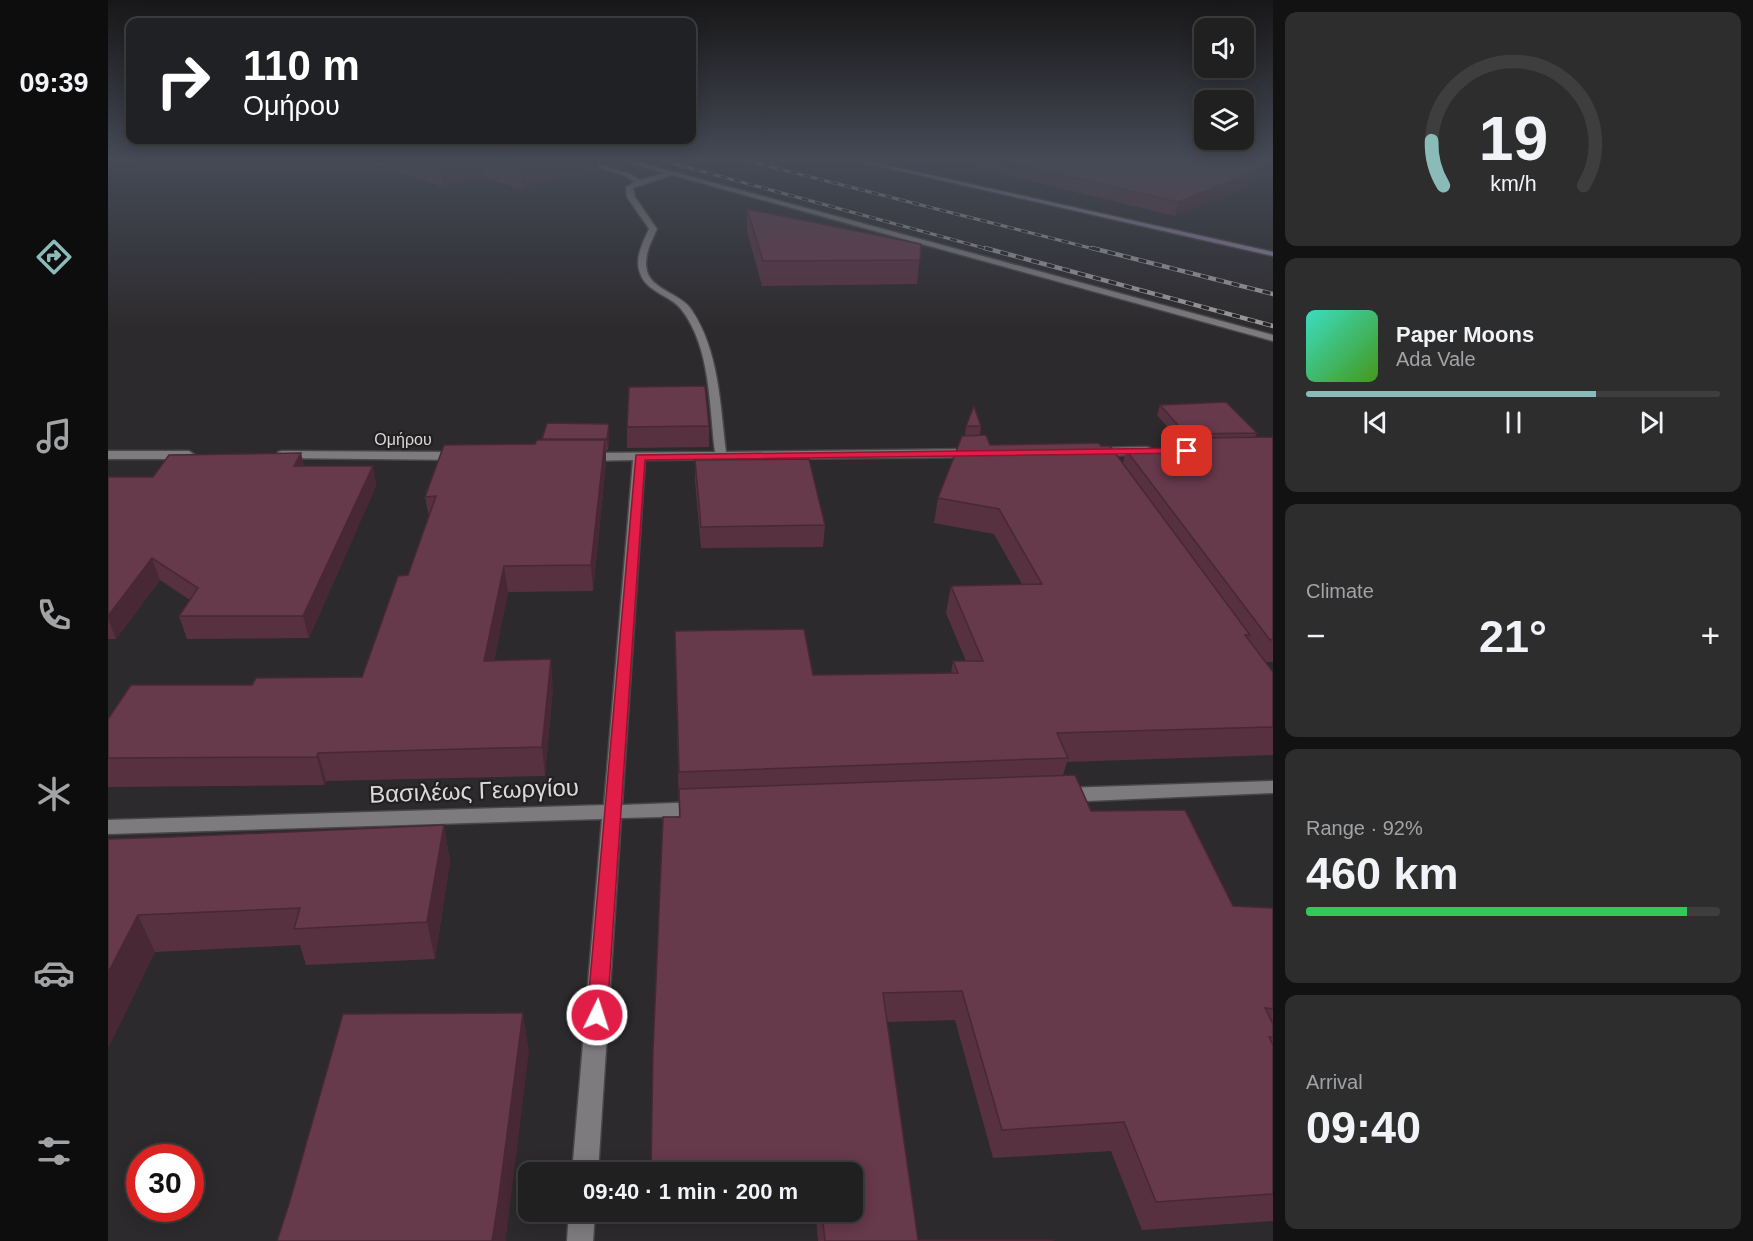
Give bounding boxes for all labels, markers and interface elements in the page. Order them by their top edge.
map controls [1194,18,1254,150]
button: sound [1194,18,1254,78]
icon: right [144,42,222,120]
text: 110 m [243,42,360,89]
text: 09:39 [19,68,89,98]
button: layers [1194,90,1254,150]
text: Ομήρου [243,91,340,121]
text: 19 [1478,104,1548,173]
text: km/h [1490,172,1536,196]
icon: directions [33,236,75,278]
text: Paper Moons [1396,322,1534,347]
text: Ada Vale [1396,348,1476,370]
icon: previous [1359,406,1392,439]
icon: pause [1497,406,1530,439]
icon: next [1635,406,1668,439]
icon: music [33,415,75,457]
pin [1161,425,1212,476]
street label: Ομήρου [374,431,432,448]
icon: arrive [1170,434,1203,467]
text: Climate [1306,580,1374,602]
icon: phone [33,594,75,636]
text: 21° [1479,611,1547,662]
text: − [1306,617,1325,654]
text: + [1701,617,1720,654]
icon: climate [33,773,75,815]
street label: Βασιλέως Γεωργίου [369,773,579,808]
text: Range · 92% [1306,817,1423,839]
text: 460 km [1306,848,1459,899]
icon: car [33,952,75,994]
position arrow [565,983,629,1047]
text: Arrival [1306,1071,1363,1093]
text: 09:40 [1306,1102,1421,1153]
icon: filters [33,1130,75,1172]
speed limit sign: 30 [126,1144,204,1222]
text: 09:40 · 1 min · 200 m [583,1179,798,1204]

